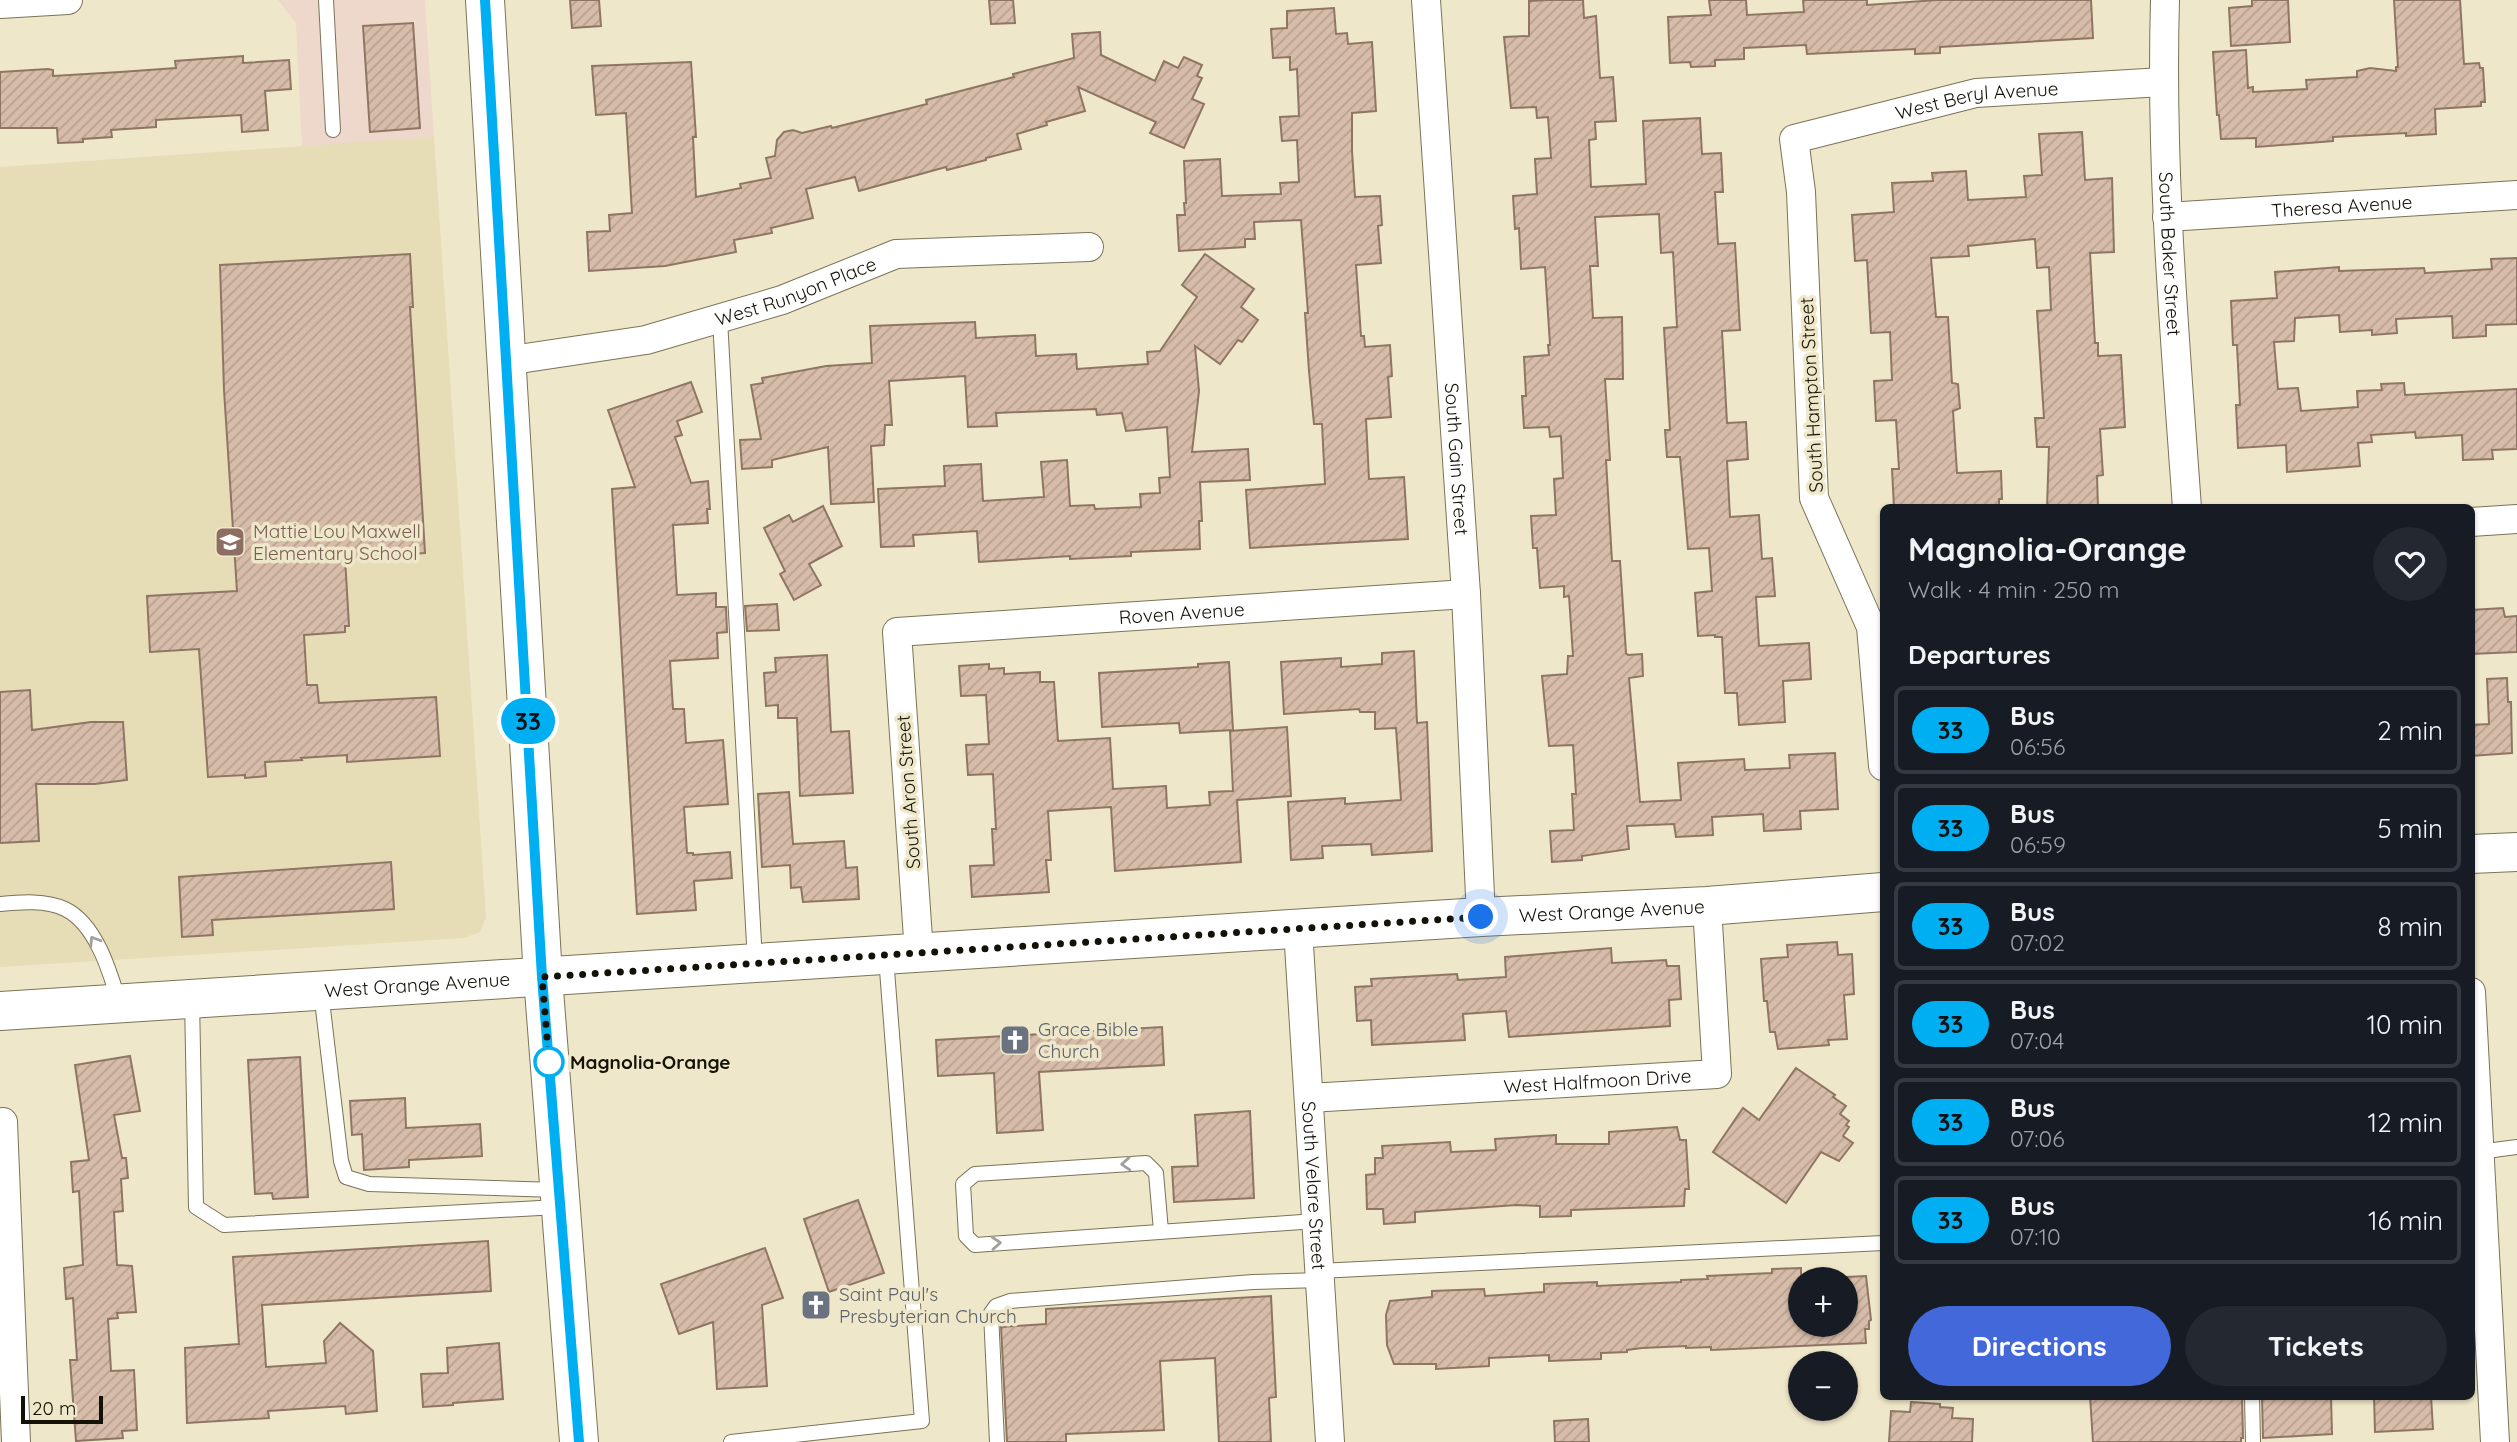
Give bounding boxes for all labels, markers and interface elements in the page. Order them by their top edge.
street label: West Beryl Avenue [1893,76,2059,125]
street label: South Baker Street [2154,171,2187,337]
street label: Theresa Avenue [2270,190,2413,222]
street label: West Runyon Place [712,251,880,331]
street label: South Hampton Street [1794,297,1828,493]
street label: South Gain Street [1440,382,1474,536]
place label: Mattie Lou Maxwell Elementary School [253,519,421,565]
school or university icon: Mattie Lou Maxwell Elementary School [213,525,247,559]
button: heart [2373,527,2447,601]
text: Magnolia-Orange [1908,528,2187,569]
text: Walk · 4 min · 250 m [1908,575,2119,604]
street label: Roven Avenue [1118,597,1245,629]
text: Departures [1908,638,2051,671]
line badge: 33 [496,698,560,744]
text: Bus [2010,699,2055,732]
text: 33 [515,706,541,736]
street label: South Aron Street [891,714,925,870]
text: 2 min [2377,714,2443,747]
text: 33 [1938,715,1963,745]
text: 06:56 [2010,732,2065,761]
text: Bus [2010,797,2055,830]
text: 5 min [2377,812,2443,845]
text: 33 [1938,813,1963,843]
text: 06:59 [2010,830,2066,859]
street label: West Orange Avenue [1518,894,1705,927]
text: Bus [2010,895,2055,928]
your location [1463,899,1498,934]
text: 8 min [2378,910,2443,943]
text: 33 [1938,911,1963,941]
text: 07:02 [2010,928,2065,957]
one-way arrow [90,935,103,948]
street label: West Orange Avenue [324,967,511,1002]
text: Bus [2010,993,2055,1026]
text: 10 min [2367,1008,2443,1041]
text: 33 [1938,1009,1963,1039]
place label: Grace Bible Church [1038,1017,1138,1063]
church icon: Grace Bible Church [998,1023,1032,1057]
text: 07:04 [2010,1026,2064,1055]
marker: Magnolia-Orange [534,1047,564,1077]
place label: Magnolia-Orange [570,1050,731,1074]
street label: West Halfmoon Drive [1503,1064,1692,1099]
text: Bus [2010,1091,2055,1124]
street label: South Velare Street [1297,1100,1331,1271]
text: 12 min [2368,1106,2443,1139]
text: 33 [1938,1107,1963,1137]
text: 07:06 [2010,1124,2065,1153]
one-way arrow [1120,1156,1131,1171]
text: Bus [2010,1189,2055,1222]
text: 16 min [2368,1204,2443,1237]
text: 33 [1938,1205,1963,1235]
text: 07:10 [2010,1222,2061,1251]
one-way arrow [990,1236,1001,1251]
map controls [1788,1267,1858,1421]
button: + [1788,1267,1858,1337]
place label: Saint Paul's Presbyterian Church [839,1282,1017,1328]
church icon: Saint Paul's Presbyterian Church [799,1288,833,1322]
button: Directions [1908,1306,2171,1386]
button: Tickets [2185,1306,2447,1386]
button: − [1788,1351,1858,1421]
scale bar [21,1393,103,1425]
text: 20 m [32,1396,76,1420]

